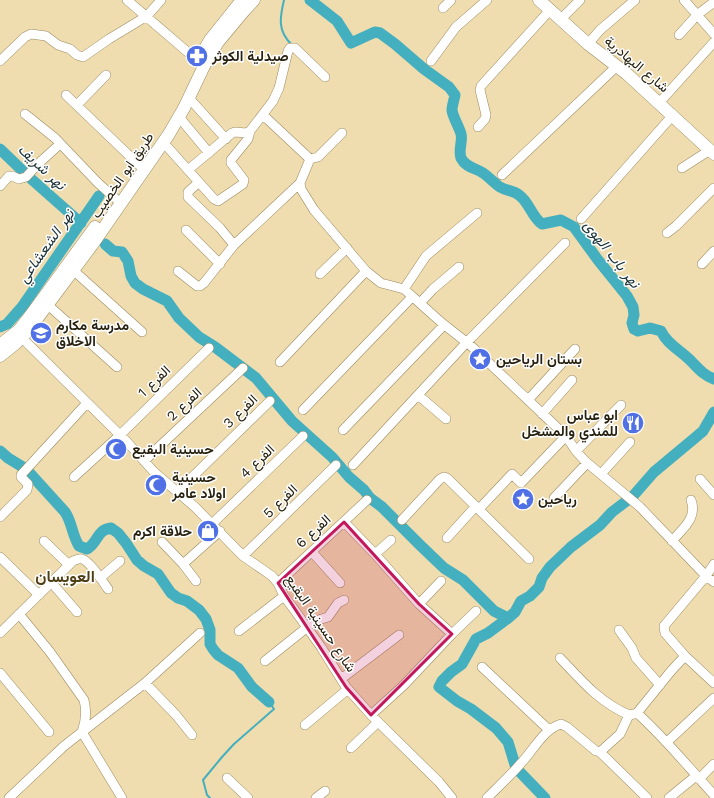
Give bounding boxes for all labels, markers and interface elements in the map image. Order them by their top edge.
street label: شارع البهادرية [600,33,672,98]
pharmacy icon: صيدلية الكوثر [184,43,210,69]
place label: صيدلية الكوثر [211,48,289,65]
street label: طريق ابو الخصيب [87,129,157,221]
water label: نهر شريف [14,140,70,194]
water label: نهر الشعشاعي [14,205,81,288]
water label: نهر باب الهوى [580,216,645,292]
place label: مدرسة مكارم الاخلاق [56,317,129,349]
school or university icon: مدرسة مكارم الاخلاق [28,320,54,346]
place icon: بستان الرياحين [467,346,493,372]
place label: بستان الرياحين [496,351,582,368]
street label: الفرع 1 [135,362,176,402]
street label: الفرع 2 [163,384,207,426]
street label: الفرع 3 [220,391,262,433]
place label: ابو عباس للمندي والمشخل [522,407,618,443]
restaurant icon: ابو عباس للمندي والمشخل [620,410,646,436]
mosque icon: حسينية البقيع [103,436,129,462]
place label: حسينية البقيع [132,441,214,459]
street label: الفرع 4 [236,441,280,483]
place label: حسينية اولاد عامر [171,469,226,502]
mosque icon: حسينية اولاد عامر [143,472,169,498]
street label: الفرع 5 [260,481,302,523]
place icon: رياحين [510,486,536,512]
place label: رياحين [538,491,577,508]
street label: الفرع 6 [292,511,336,553]
shop icon: حلاقة اكرم [195,518,221,544]
place label: حلاقة اكرم [133,523,192,540]
district label: العويسان [35,567,95,587]
street label: شارع حسينية البقيع [280,571,360,677]

